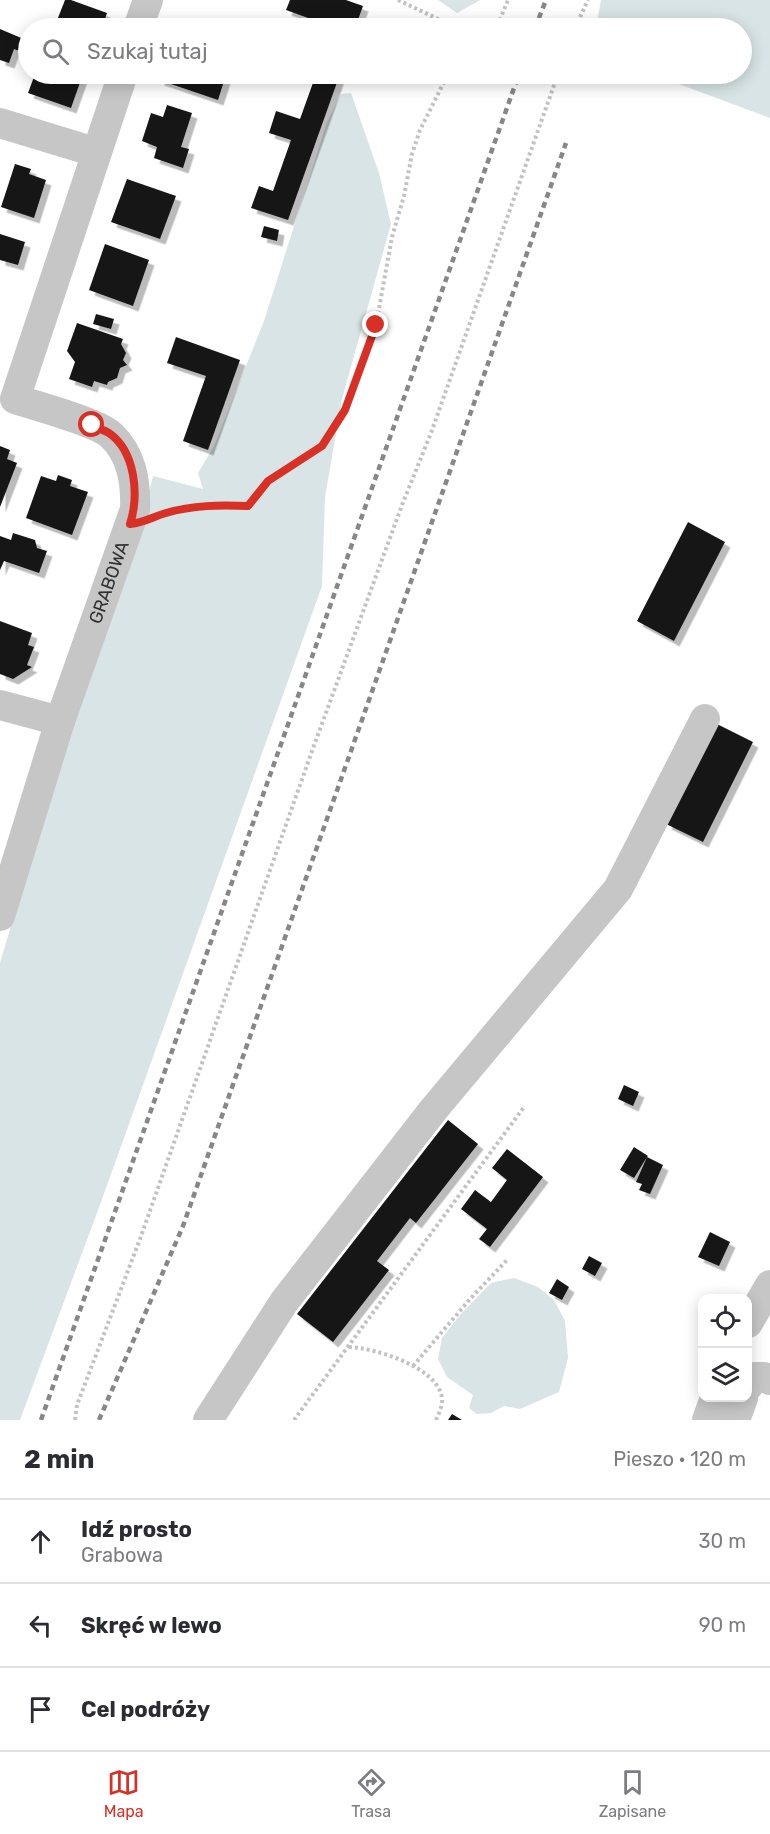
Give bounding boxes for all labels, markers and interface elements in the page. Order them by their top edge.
search box [18,18,752,84]
icon: search [39,35,72,68]
text: Szukaj tutaj [87,38,208,65]
route end [362,311,388,337]
route start [78,411,104,437]
street label: GRABOWA [84,538,134,627]
map controls [698,1294,752,1402]
button: locate [698,1294,752,1348]
button: layers [698,1348,752,1402]
text: 2 min [24,1444,94,1475]
text: Pieszo · 120 m [613,1447,746,1471]
text: Idź prosto [81,1516,192,1543]
icon: ahead [24,1525,57,1558]
text: 30 m [699,1529,746,1553]
text: Grabowa [81,1543,163,1567]
icon: left [24,1609,57,1642]
text: Skręć w lewo [81,1612,222,1639]
text: 90 m [699,1613,746,1637]
icon: arrive [24,1693,57,1726]
text: Cel podróży [81,1696,210,1723]
tab: Mapa [104,1766,144,1821]
tab: Trasa [351,1766,391,1821]
tab: Zapisane [599,1766,666,1821]

